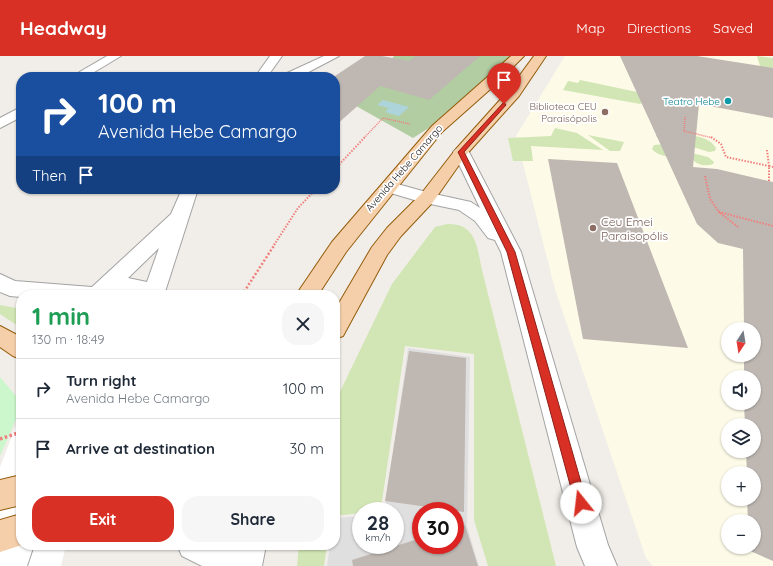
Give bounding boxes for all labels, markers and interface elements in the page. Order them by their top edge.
text: Headway [20,16,107,40]
text: Map [576,19,605,37]
text: Directions [627,19,691,37]
text: Saved [713,19,753,37]
pin [487,63,521,104]
icon: arrive [493,69,515,91]
text: 100 m [98,85,177,120]
icon: right [32,88,84,140]
place label: Teatro Hebe [663,95,720,108]
marker: Teatro Hebe [723,96,733,106]
place label: Biblioteca CEU Paraisópolis [530,100,597,125]
marker: Biblioteca CEU Paraisópolis [600,107,610,117]
text: Avenida Hebe Camargo [98,120,297,143]
street label: Avenida Hebe Camargo [363,122,445,214]
icon: arrive [75,164,97,186]
text: Then [32,166,67,185]
place label: Ceu Emei Paraisopólis [601,214,668,243]
marker: Ceu Emei Paraisopólis [588,223,598,233]
text: 1 min [32,301,90,331]
button: close [282,303,324,345]
north arrow [721,322,761,362]
map controls [721,322,761,554]
text: 130 m · 18:49 [32,331,105,347]
button: sound [721,370,761,410]
text: Turn right [66,371,137,390]
icon: right [32,378,54,400]
text: 100 m [283,379,324,398]
text: Avenida Hebe Camargo [66,390,210,406]
button: layers [721,418,761,458]
icon: arrive [32,438,54,460]
text: Arrive at destination [66,439,215,458]
text: 30 m [289,439,324,458]
button: + [721,466,761,506]
position arrow [560,482,602,524]
button: Exit [32,496,174,542]
button: Share [182,496,324,542]
speed limit sign: 30 [412,502,464,554]
text: 28 [367,510,389,535]
button: − [721,514,761,554]
text: km/h [365,531,391,544]

